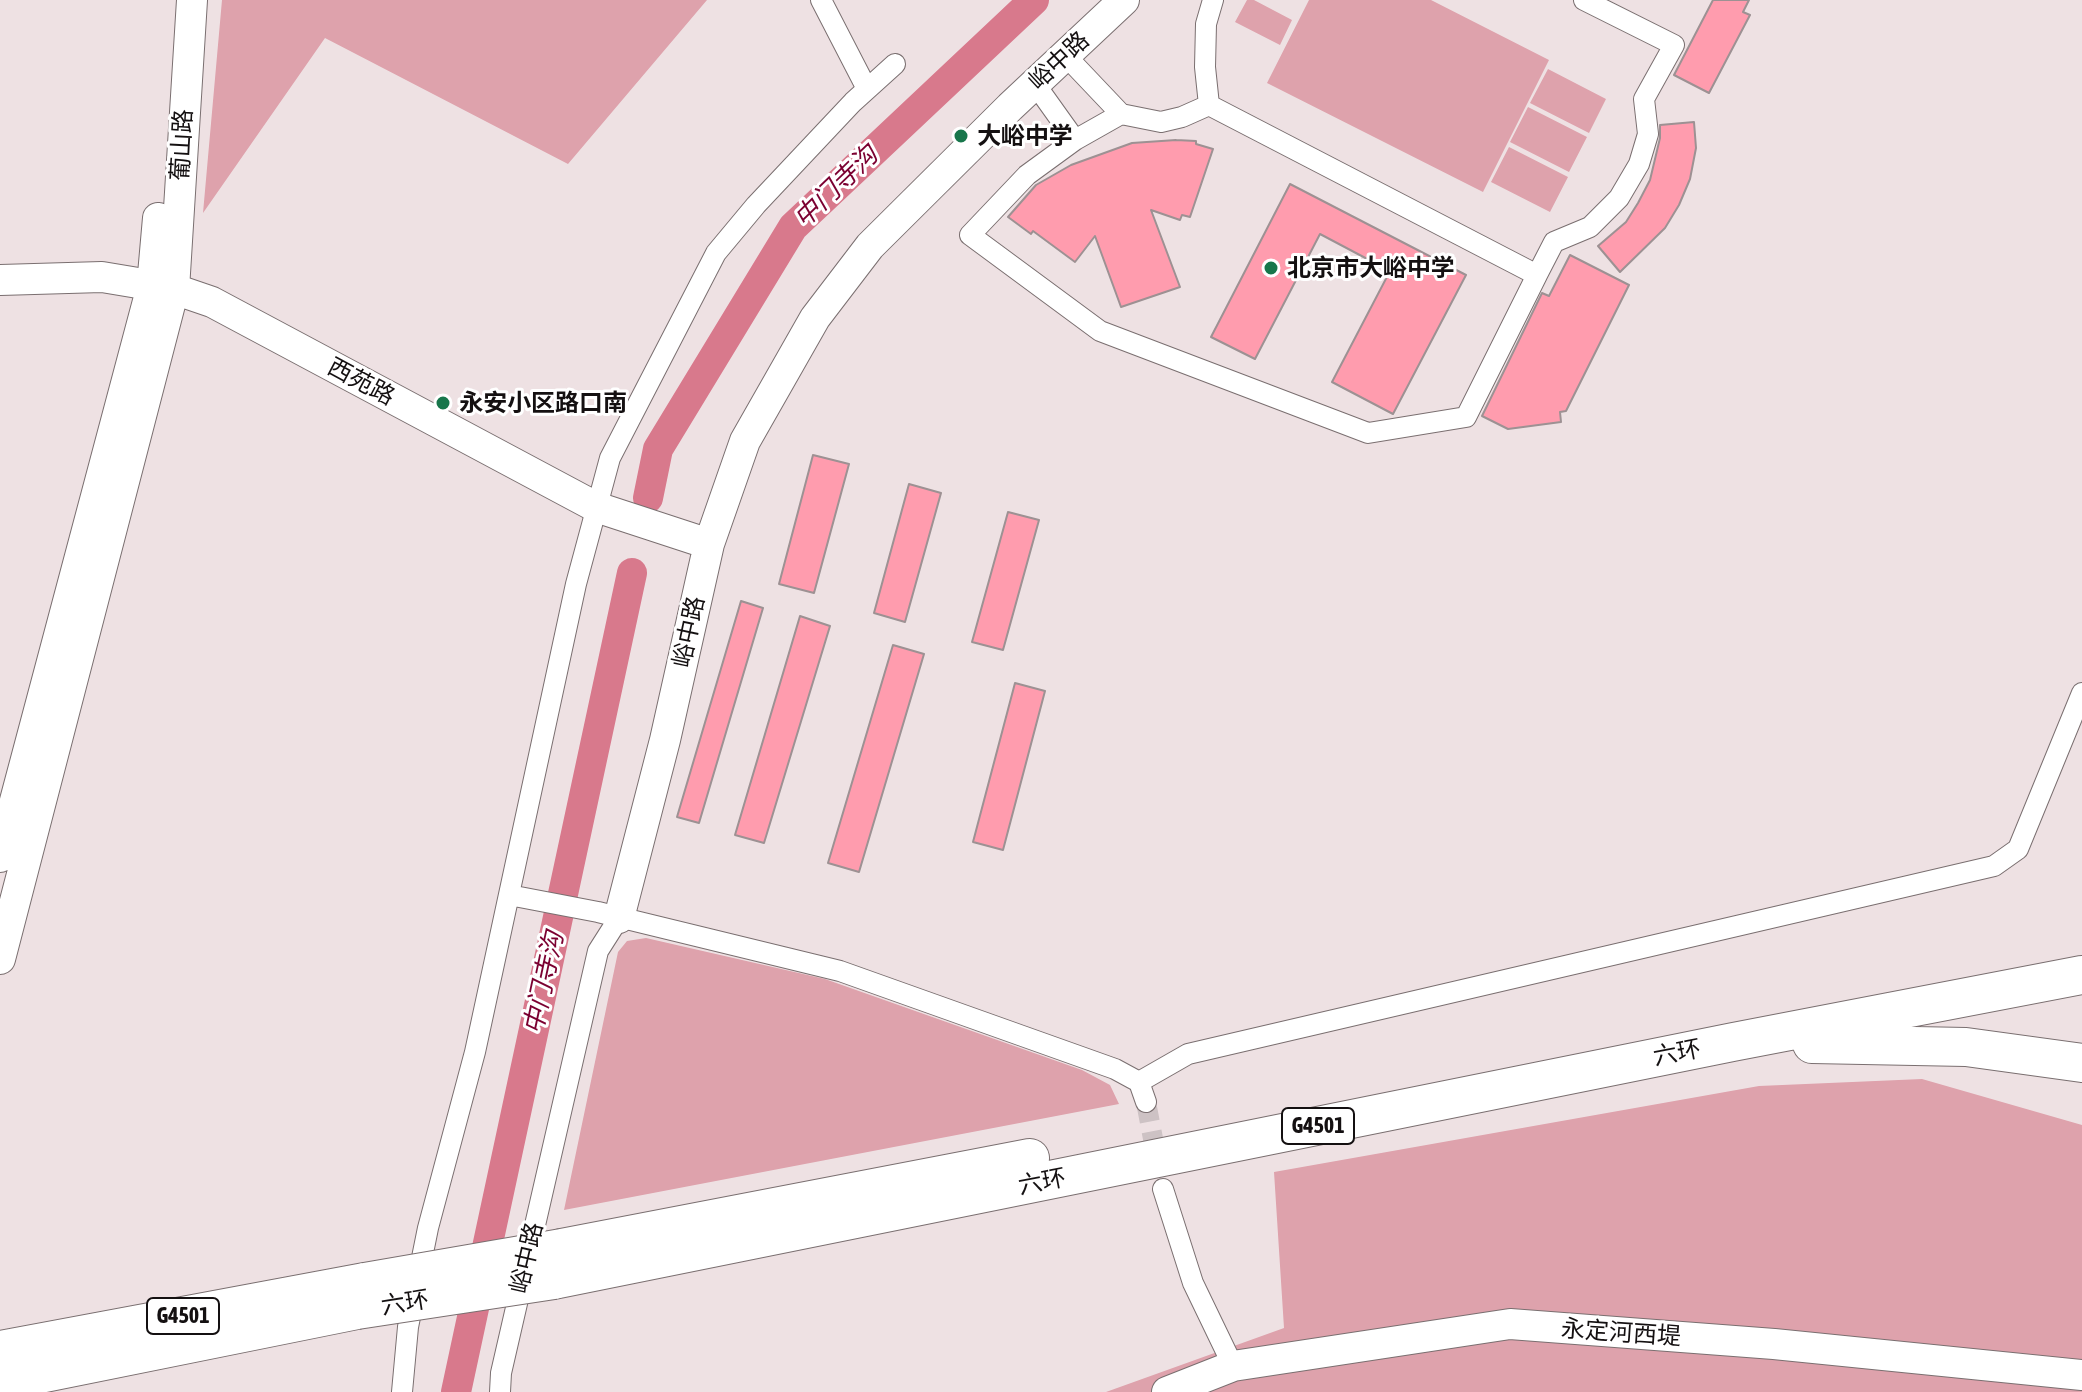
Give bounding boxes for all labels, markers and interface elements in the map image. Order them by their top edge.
street label: 峪中路 [1023,26,1095,96]
street label: 葡山路 [166,108,198,182]
place label: 大峪中学 [977,122,1073,150]
marker: 大峪中学 [952,127,970,145]
water label: 中门寺沟 [788,140,884,234]
place label: 北京市大峪中学 [1287,254,1455,282]
marker: 北京市大峪中学 [1262,259,1280,277]
street label: 西苑路 [322,352,400,412]
place label: 永安小区路口南 [459,389,627,417]
marker: 永安小区路口南 [434,394,452,412]
street label: 峪中路 [667,594,711,670]
water label: 中门寺沟 [518,929,570,1037]
street label: 六环 [1651,1034,1703,1072]
road number: G4501 [1282,1108,1354,1144]
street label: 六环 [1016,1163,1068,1201]
street label: 峪中路 [505,1220,549,1296]
street label: 六环 [379,1285,431,1321]
road number: G4501 [147,1298,219,1334]
street label: 永定河西堤 [1560,1314,1682,1352]

